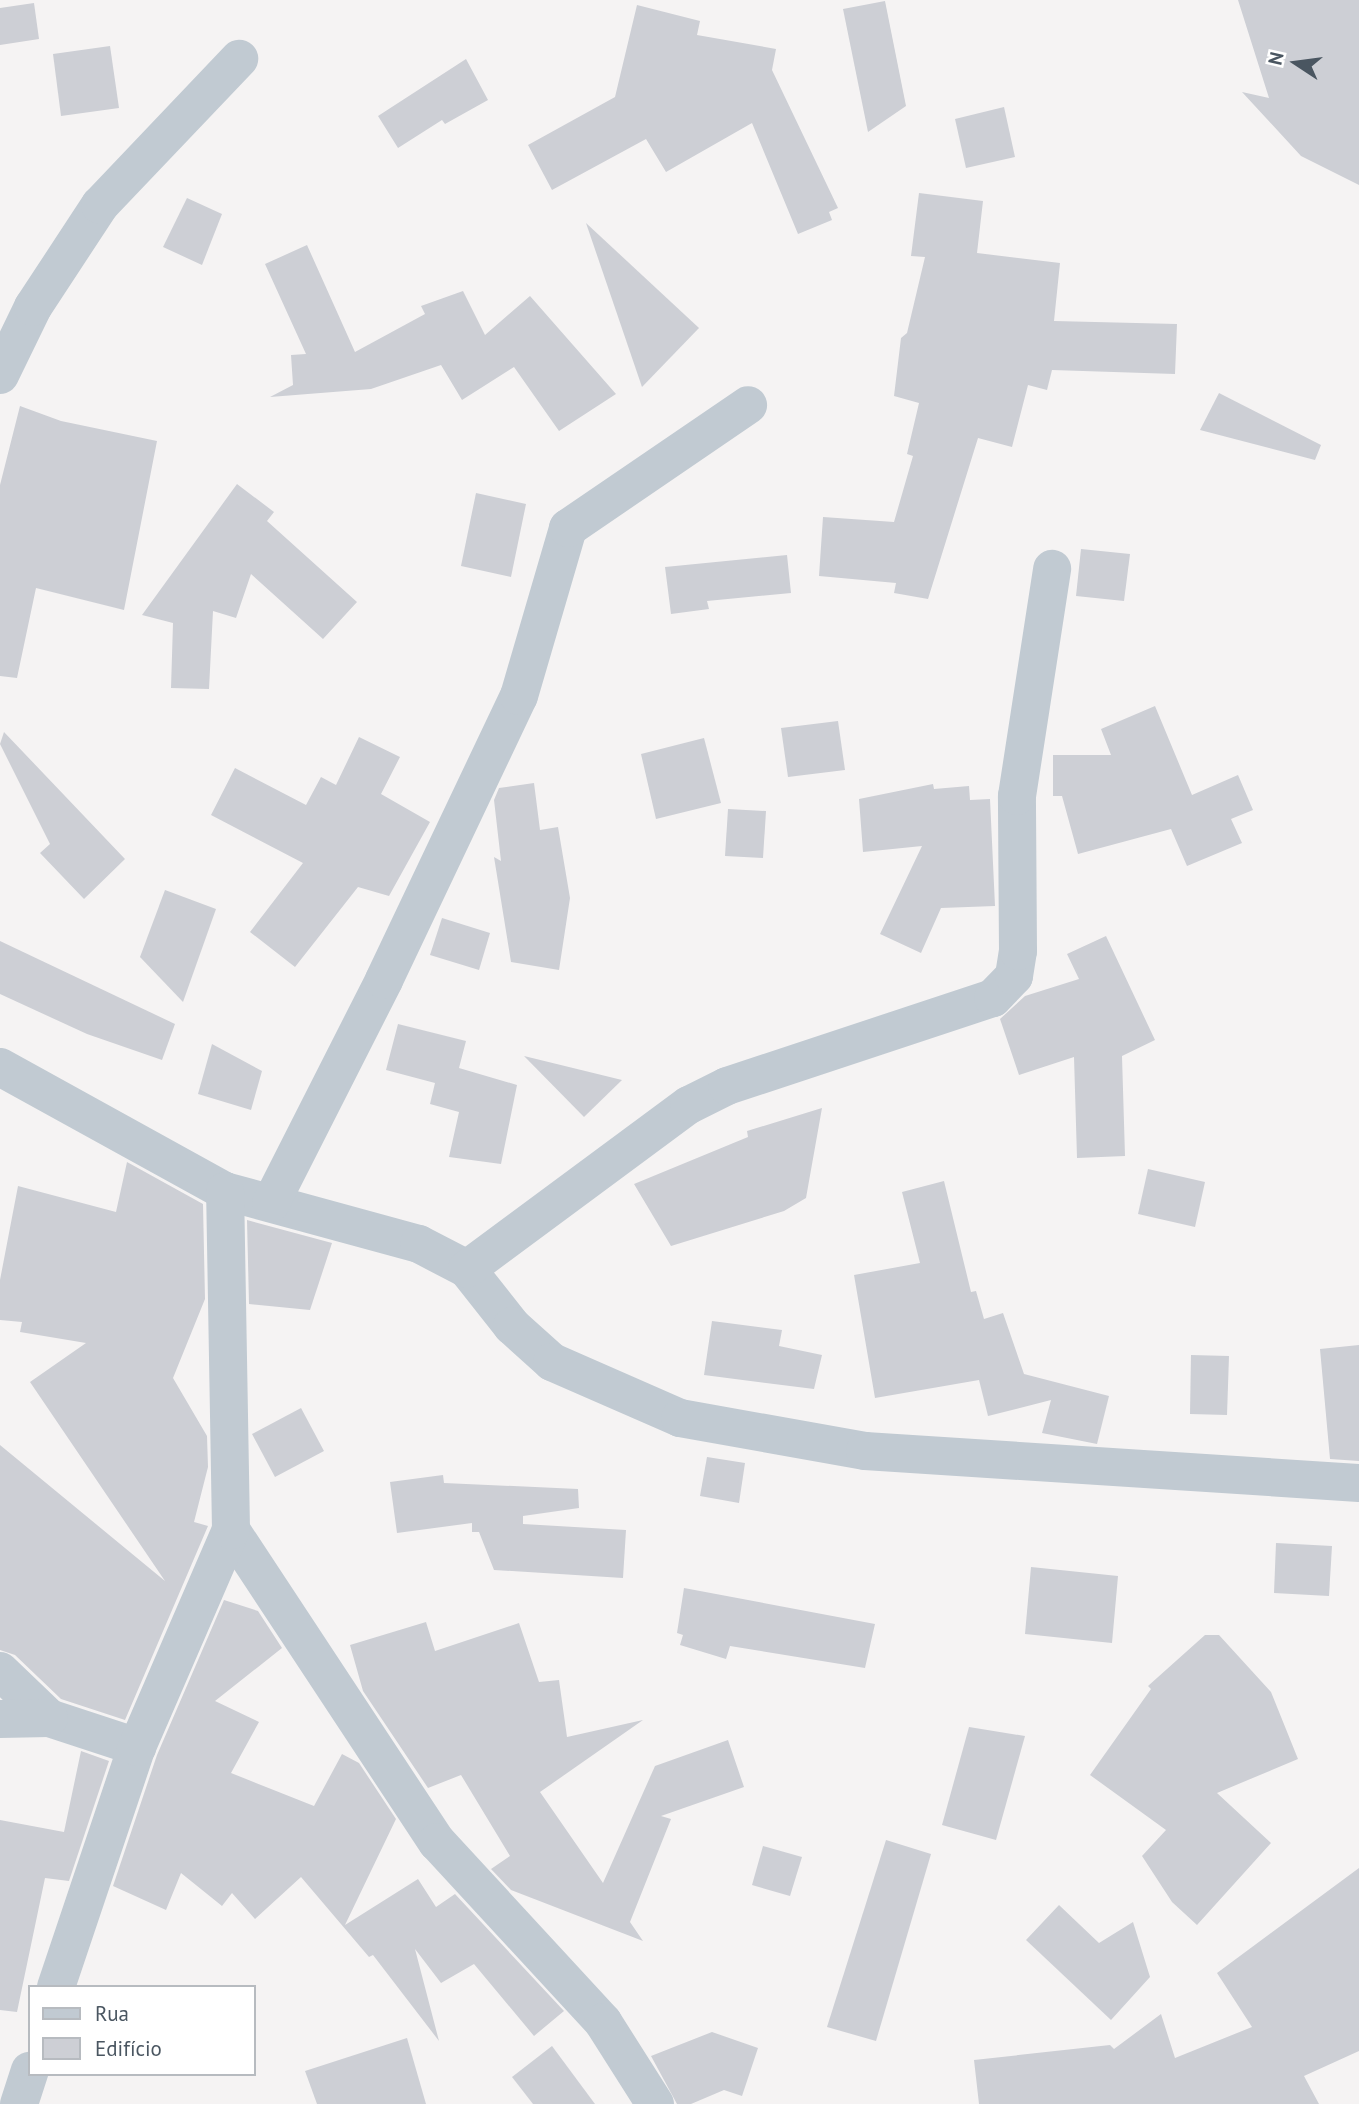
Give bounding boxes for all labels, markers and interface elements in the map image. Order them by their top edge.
north arrow [1261,28,1331,98]
text: N [1262,50,1289,67]
legend [28,1985,256,2076]
text: Rua [95,2000,129,2027]
text: Edifício [95,2035,162,2062]

